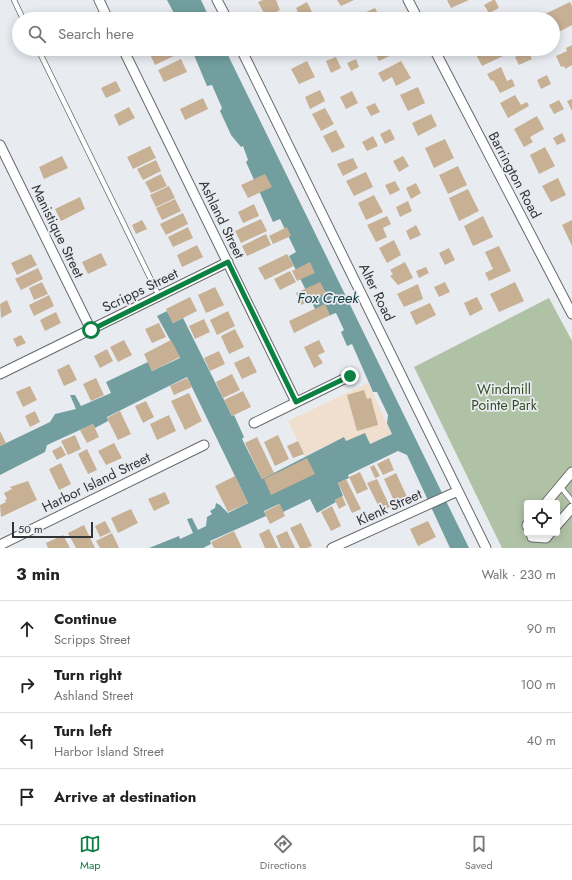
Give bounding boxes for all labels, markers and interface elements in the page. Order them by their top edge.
search box [12,12,560,56]
icon: search [26,23,48,45]
text: Search here [58,23,134,45]
street label: Barrington Road [484,128,546,222]
street label: Ashland Street [194,176,250,262]
street label: Manistique Street [27,181,90,282]
street label: Alter Road [354,260,400,324]
street label: Scripps Street [99,263,182,317]
water label: Fox Creek [297,287,359,309]
route start [82,321,100,339]
route end [341,367,359,385]
park label: Windmill Pointe Park [471,379,538,415]
street label: Harbor Island Street [39,447,154,517]
street label: Klenk Street [353,483,425,530]
map controls [524,500,560,536]
button: locate [524,500,560,536]
scale bar [12,520,93,539]
text: 50 m [18,521,43,537]
text: 3 min [16,562,60,586]
text: Walk · 230 m [481,565,556,584]
text: Continue [54,608,117,630]
icon: ahead [16,618,38,640]
text: 90 m [527,619,556,638]
text: Scripps Street [54,630,130,649]
text: Turn right [54,664,122,686]
icon: right [16,674,38,696]
text: 100 m [521,675,556,694]
text: Ashland Street [54,686,133,705]
text: Turn left [54,720,112,742]
icon: left [16,730,38,752]
text: 40 m [527,731,556,750]
text: Harbor Island Street [54,742,164,761]
icon: arrive [16,786,38,808]
text: Arrive at destination [54,786,196,808]
tab: Map [79,833,101,873]
tab: Directions [260,833,306,873]
tab: Saved [465,833,493,873]

